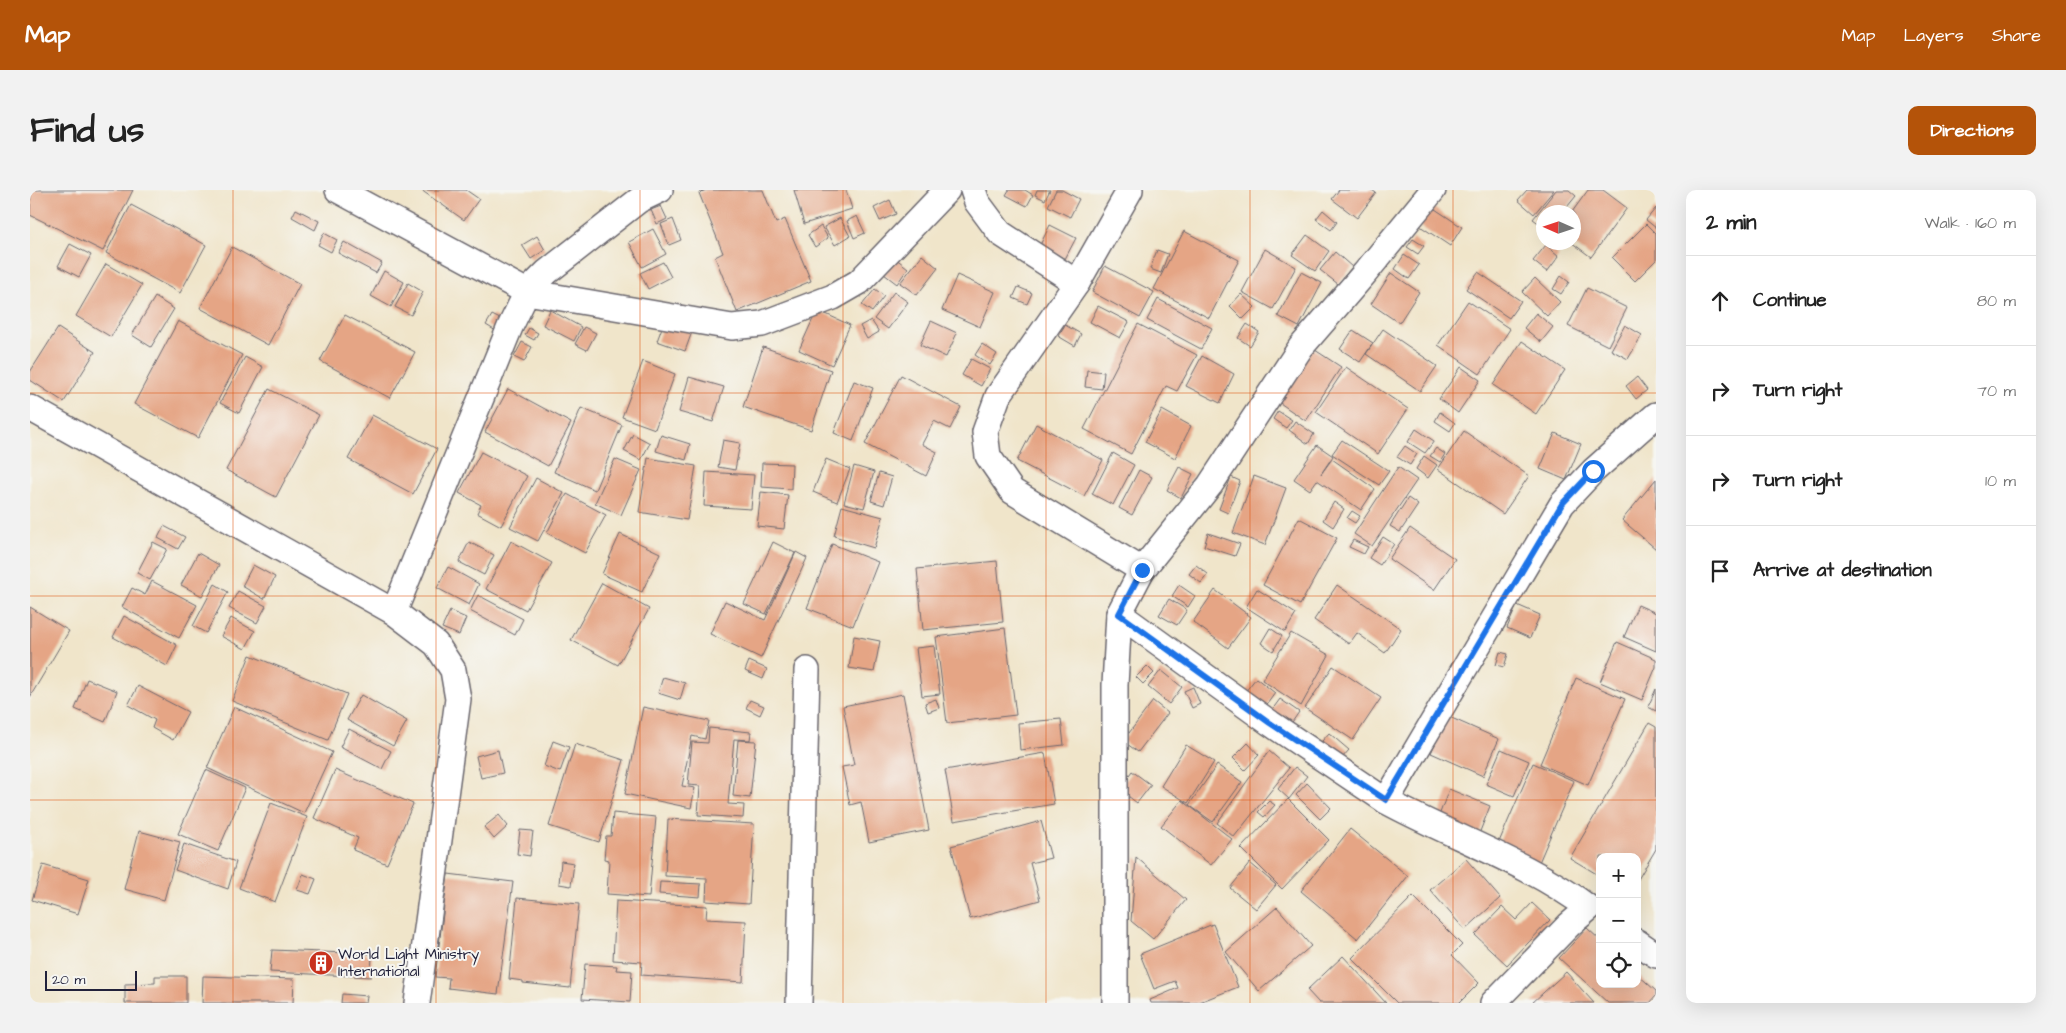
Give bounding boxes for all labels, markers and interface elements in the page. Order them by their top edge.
text: Map [25,18,70,52]
text: Map [1841,23,1875,48]
text: Layers [1903,23,1964,48]
text: Share [1992,23,2041,48]
text: Find us [30,106,144,155]
button: Directions [1908,106,2036,155]
north arrow [1536,205,1581,250]
text: 2 min [1706,208,1756,237]
text: Walk · 160 m [1924,212,2016,234]
icon: ahead [1706,287,1734,315]
text: Continue [1753,287,1827,314]
text: 80 m [1977,290,2016,312]
icon: right [1706,377,1734,405]
text: Turn right [1753,377,1842,404]
text: 70 m [1977,380,2016,402]
route start [1582,460,1605,483]
icon: right [1706,467,1734,495]
text: Turn right [1753,467,1842,494]
text: 10 m [1985,470,2016,492]
icon: arrive [1706,557,1734,585]
text: Arrive at destination [1753,557,1932,584]
route end [1131,559,1154,582]
map controls [1596,853,1641,988]
button: + [1596,853,1641,898]
button: − [1596,898,1641,943]
button: locate [1596,943,1641,988]
place label: World Light Ministry International [338,944,479,982]
building icon: World Light Ministry International [308,950,334,976]
scale bar [45,968,138,991]
text: 20 m [52,970,85,990]

